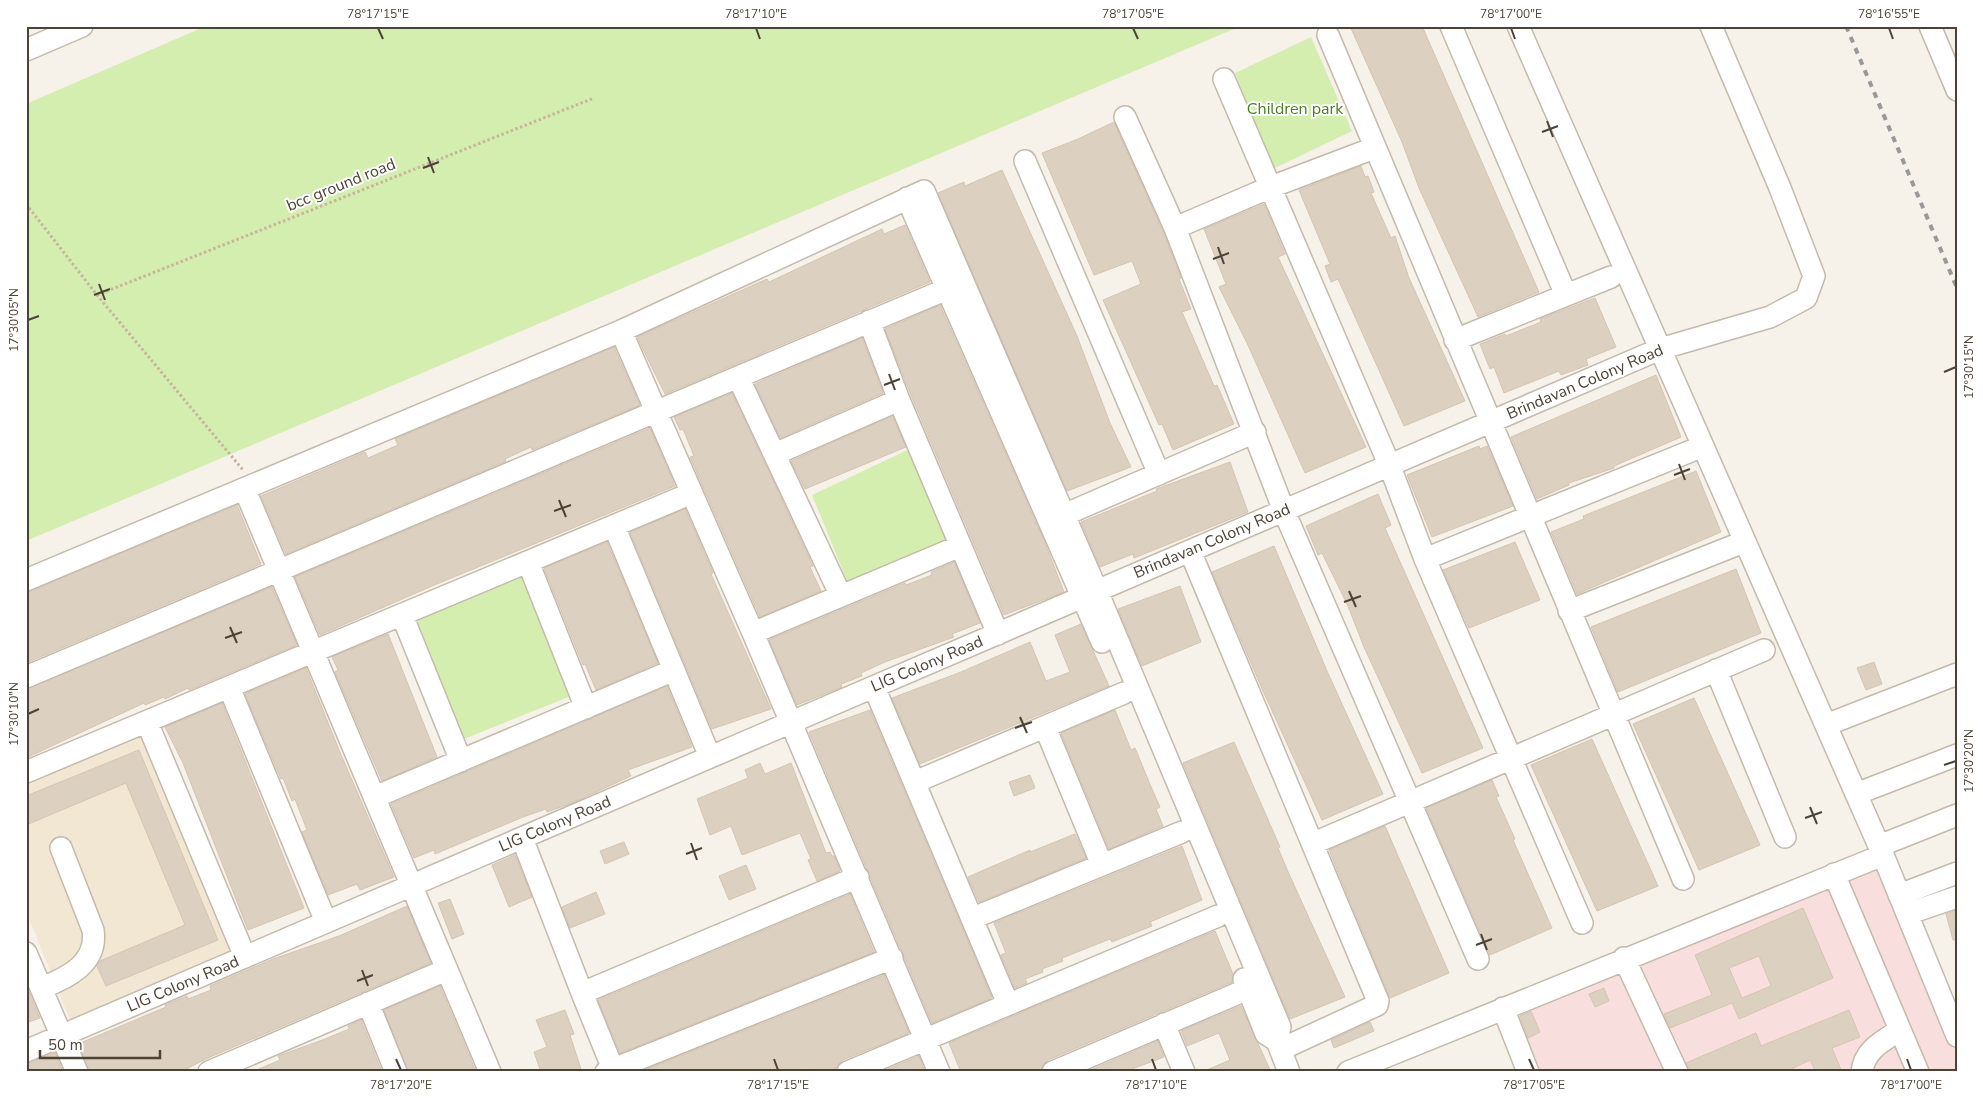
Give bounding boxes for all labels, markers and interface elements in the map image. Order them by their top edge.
text: 78°17'15"E [347,6,409,22]
text: 78°17'10"E [725,6,787,22]
text: 78°17'05"E [1102,6,1164,22]
text: 78°17'00"E [1480,6,1542,22]
text: 78°16'55"E [1858,6,1920,22]
park label: Children park [1247,98,1344,120]
street label: bcc ground road [283,153,399,217]
text: 17°30'05"N [6,288,22,352]
text: 17°30'15"N [1961,335,1977,399]
street label: Brindavan Colony Road [1503,339,1667,425]
street label: Brindavan Colony Road [1130,498,1294,584]
street label: LIG Colony Road [868,630,986,698]
text: 17°30'10"N [6,682,22,746]
text: 17°30'20"N [1961,729,1977,793]
street label: LIG Colony Road [496,790,614,858]
street label: LIG Colony Road [124,950,242,1018]
scale bar [40,1028,160,1060]
text: 50 m [48,1035,83,1055]
text: 78°17'20"E [370,1077,432,1093]
text: 78°17'15"E [747,1077,809,1093]
text: 78°17'10"E [1125,1077,1187,1093]
text: 78°17'05"E [1503,1077,1565,1093]
text: 78°17'00"E [1880,1077,1942,1093]

